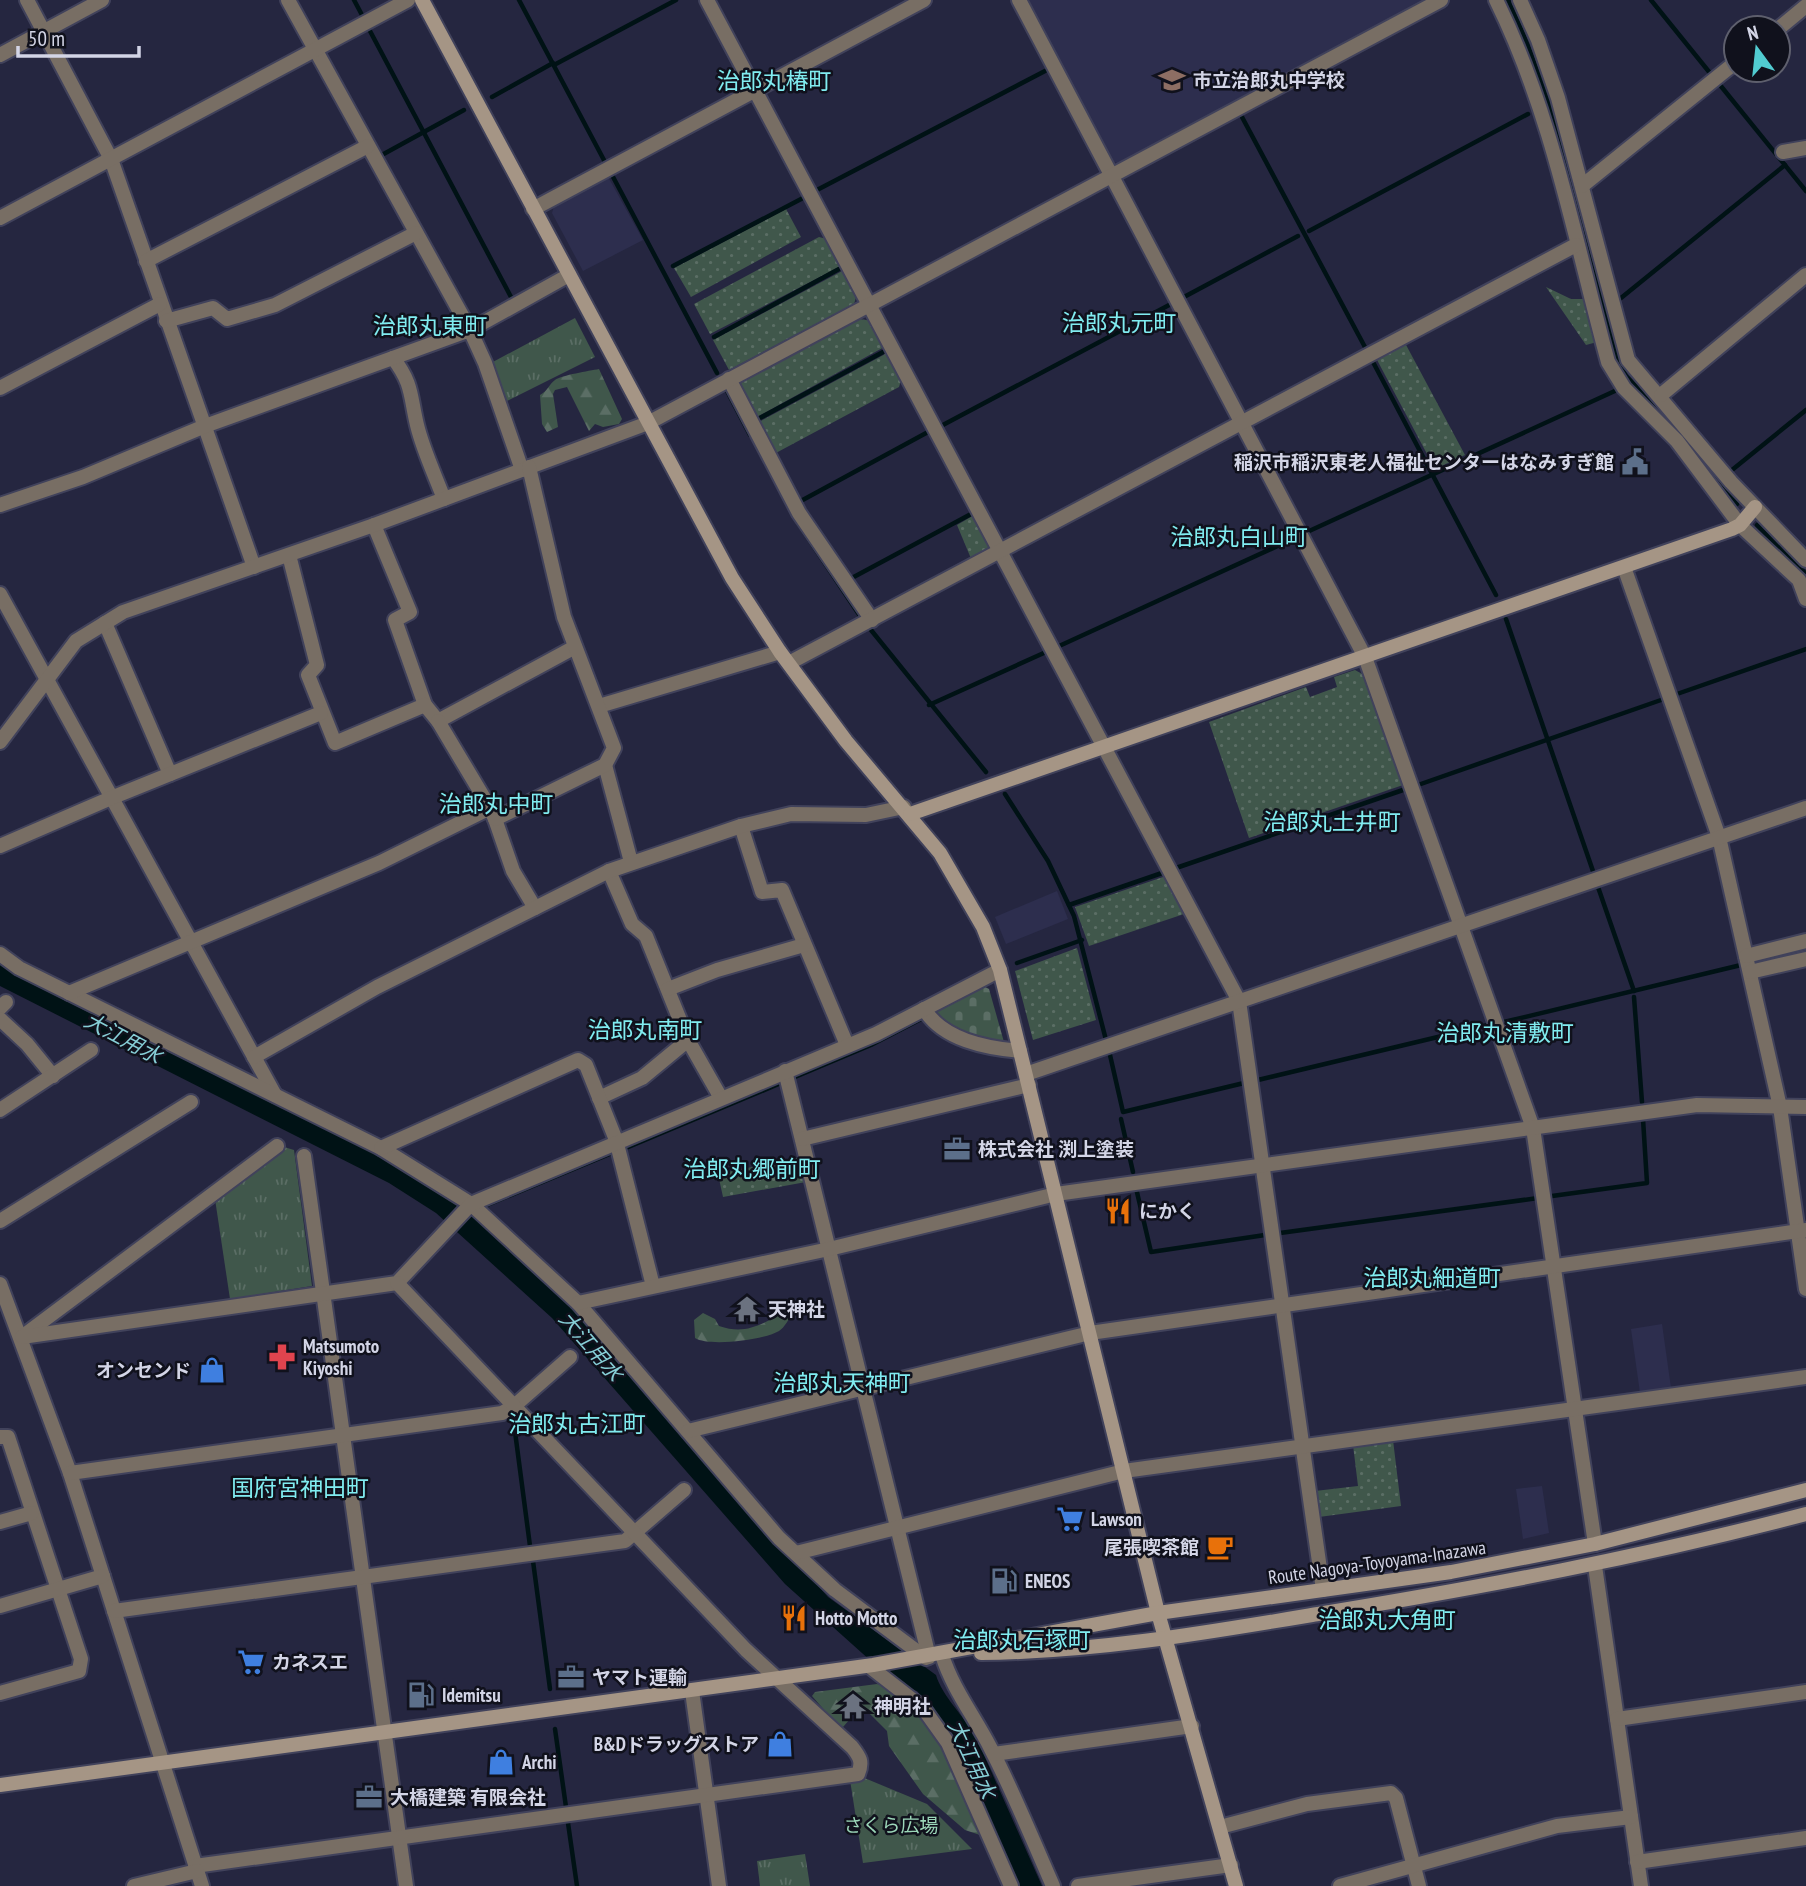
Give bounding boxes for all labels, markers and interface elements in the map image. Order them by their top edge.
scale bar [18,14,138,58]
north arrow [1722,14,1792,84]
text: N [1745,20,1761,45]
text: 50 m [28,25,65,52]
school or university icon: 市立治郎丸中学校 [1157,65,1187,95]
district label: 治郎丸椿町 [717,66,832,95]
place label: 市立治郎丸中学校 [1193,68,1345,92]
district label: 治郎丸元町 [1062,308,1177,337]
district label: 治郎丸東町 [373,311,488,340]
public building icon: 稲沢市稲沢東老人福祉センターはなみすぎ館 [1620,447,1650,477]
place label: 稲沢市稲沢東老人福祉センターはなみすぎ館 [1234,450,1614,474]
district label: 治郎丸白山町 [1170,522,1308,551]
district label: 治郎丸中町 [439,789,554,818]
district label: 治郎丸土井町 [1263,807,1401,836]
water label: 大江用水 [80,1006,168,1071]
district label: 治郎丸南町 [588,1015,703,1044]
district label: 治郎丸清敷町 [1436,1018,1574,1047]
office icon: 株式会社 渕上塗装 [942,1134,972,1164]
place label: 株式会社 渕上塗装 [978,1137,1134,1161]
district label: 治郎丸郷前町 [683,1154,821,1183]
restaurant icon: にかく [1103,1196,1133,1226]
place label: にかく [1139,1199,1196,1223]
district label: 治郎丸細道町 [1363,1263,1501,1292]
temple icon: 天神社 [732,1294,762,1324]
place label: 天神社 [768,1297,825,1321]
water label: 大江用水 [553,1305,630,1388]
place label: Matsumoto Kiyoshi [303,1334,379,1380]
pharmacy icon: Matsumoto Kiyoshi [267,1342,297,1372]
shop icon: オンセンド [197,1355,227,1385]
place label: オンセンド [96,1358,191,1382]
district label: 治郎丸天神町 [773,1368,911,1397]
district label: 治郎丸古江町 [508,1409,646,1438]
district label: 国府宮神田町 [231,1473,369,1502]
supermarket icon: Lawson [1055,1504,1085,1534]
place label: Lawson [1091,1507,1142,1531]
cafe icon: 尾張喫茶館 [1205,1532,1235,1562]
place label: 尾張喫茶館 [1104,1535,1199,1559]
street label: Route Nagoya-Toyoyama-Inazawa [1267,1535,1487,1589]
fuel station icon: ENEOS [989,1566,1019,1596]
place label: ENEOS [1025,1569,1070,1593]
restaurant icon: Hotto Motto [779,1603,809,1633]
district label: 治郎丸大角町 [1318,1605,1456,1634]
place label: Hotto Motto [815,1606,897,1630]
district label: 治郎丸石塚町 [953,1625,1091,1654]
supermarket icon: カネスエ [236,1647,266,1677]
place label: カネスエ [272,1650,348,1674]
office icon: ヤマト運輸 [556,1662,586,1692]
place label: ヤマト運輸 [592,1665,687,1689]
fuel station icon: Idemitsu [406,1680,436,1710]
place label: Idemitsu [442,1683,501,1707]
temple icon: 神明社 [838,1691,868,1721]
place label: 神明社 [874,1694,931,1718]
water label: 大江用水 [942,1715,1003,1805]
shop icon: B&Dドラッグストア [765,1729,795,1759]
place label: B&Dドラッグストア [594,1732,759,1756]
shop icon: Archi [486,1747,516,1777]
place label: Archi [521,1750,557,1774]
office icon: 大橋建築 有限会社 [354,1782,384,1812]
place label: 大橋建築 有限会社 [390,1785,546,1809]
park label: さくら広場 [843,1813,939,1837]

